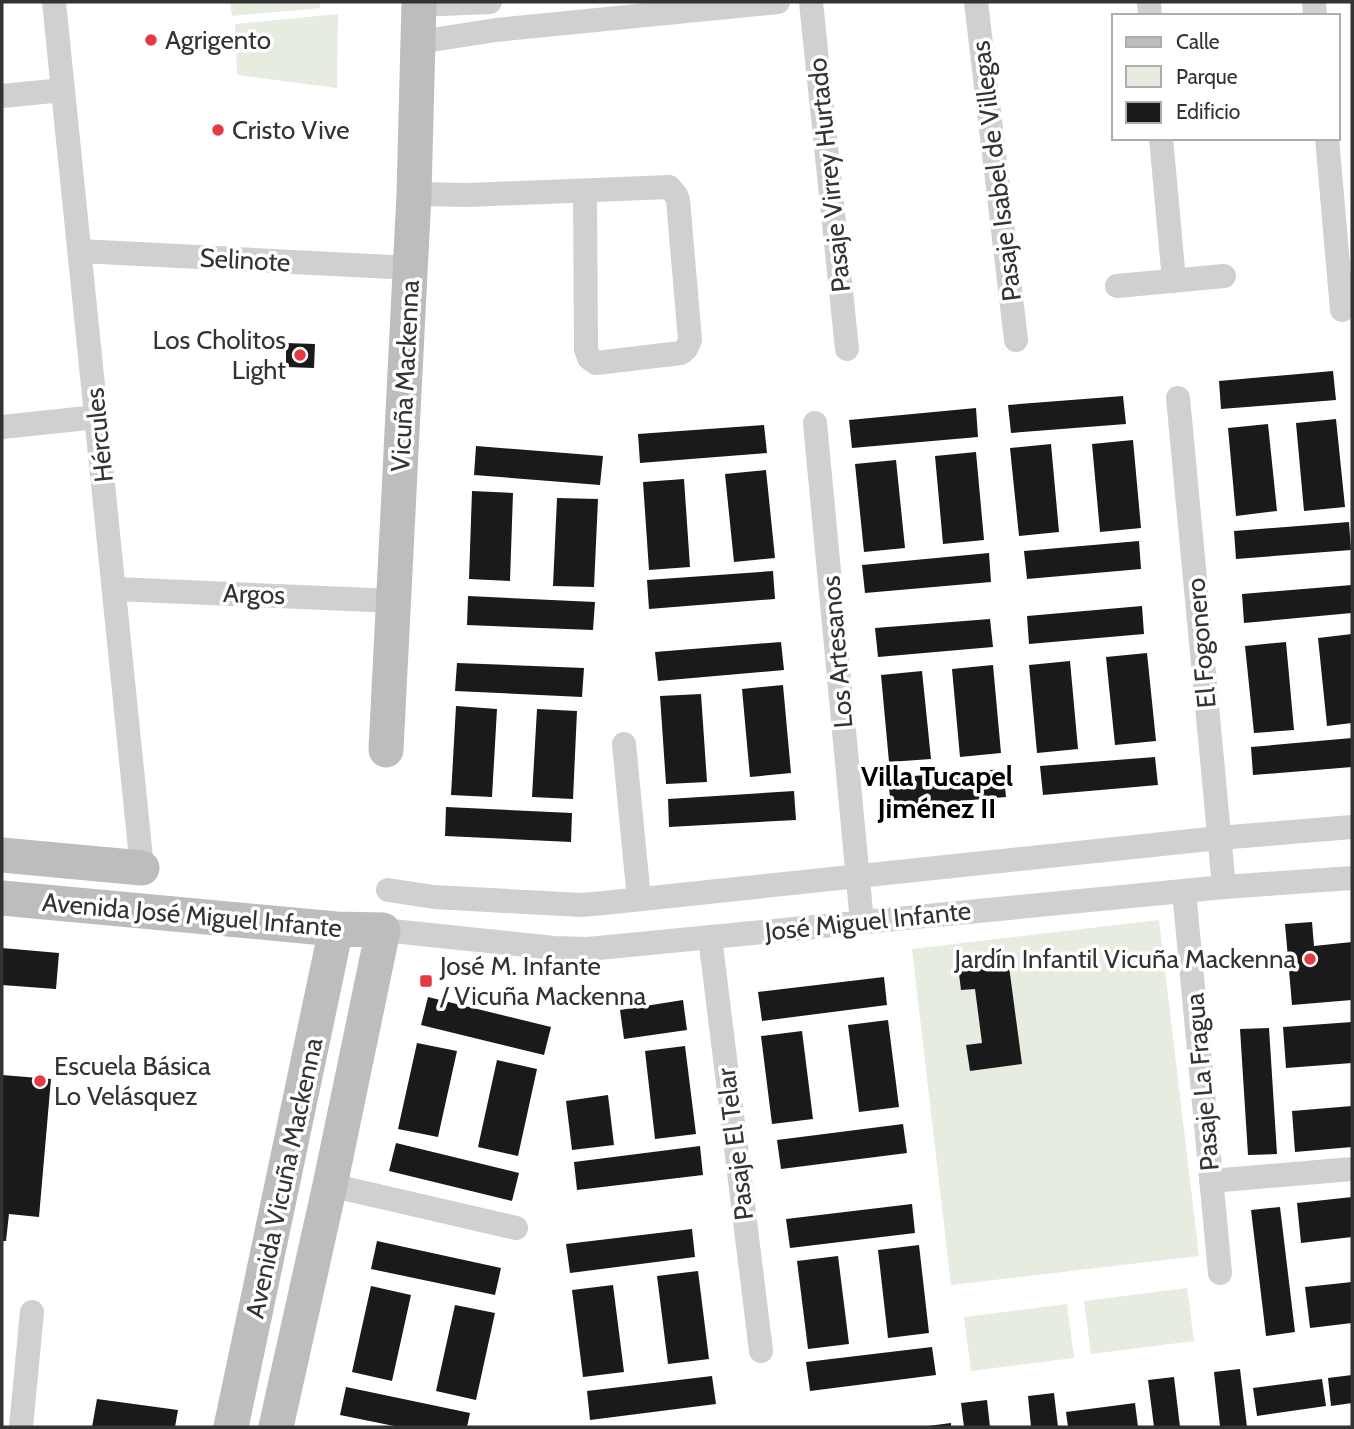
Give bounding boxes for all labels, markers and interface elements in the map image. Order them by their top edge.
legend [1112,14,1340,140]
place label: Agrigento [165,24,271,56]
text: Calle [1176,29,1220,54]
marker: Agrigento [143,32,159,48]
street label: Pasaje Isabel de Villegas [964,39,1028,303]
street label: Pasaje Virrey Hurtado [801,56,857,294]
text: Parque [1176,64,1238,89]
text: Edificio [1176,99,1240,124]
place label: Cristo Vive [232,114,350,146]
marker: Cristo Vive [210,122,226,138]
street label: Selinote [199,242,291,278]
street label: Vicuña Mackenna [384,279,426,473]
place label: Los Cholitos Light [153,324,286,386]
marker: Los Cholitos Light [292,347,308,363]
street label: Hércules [78,386,120,484]
street label: Los Artesanos [814,574,860,729]
street label: Argos [222,577,286,611]
street label: El Fogonero [1179,577,1223,709]
district label: Villa Tucapel Jiménez II [861,759,1013,825]
street label: Avenida José Miguel Infante [41,886,343,944]
street label: José Miguel Infante [763,894,972,948]
place label: Jardín Infantil Vicuña Mackenna [954,943,1297,975]
place label: José M. Infante / Vicuña Mackenna [439,950,647,1012]
marker: Jardín Infantil Vicuña Mackenna [1302,951,1318,967]
marker: José M. Infante / Vicuña Mackenna [418,973,434,989]
street label: Pasaje La Fragua [1178,991,1226,1172]
street label: Avenida Vicuña Mackenna [239,1034,329,1321]
place label: Escuela Básica Lo Velásquez [54,1050,211,1112]
street label: Pasaje El Telar [710,1065,760,1222]
marker: Escuela Básica Lo Velásquez [32,1073,48,1089]

